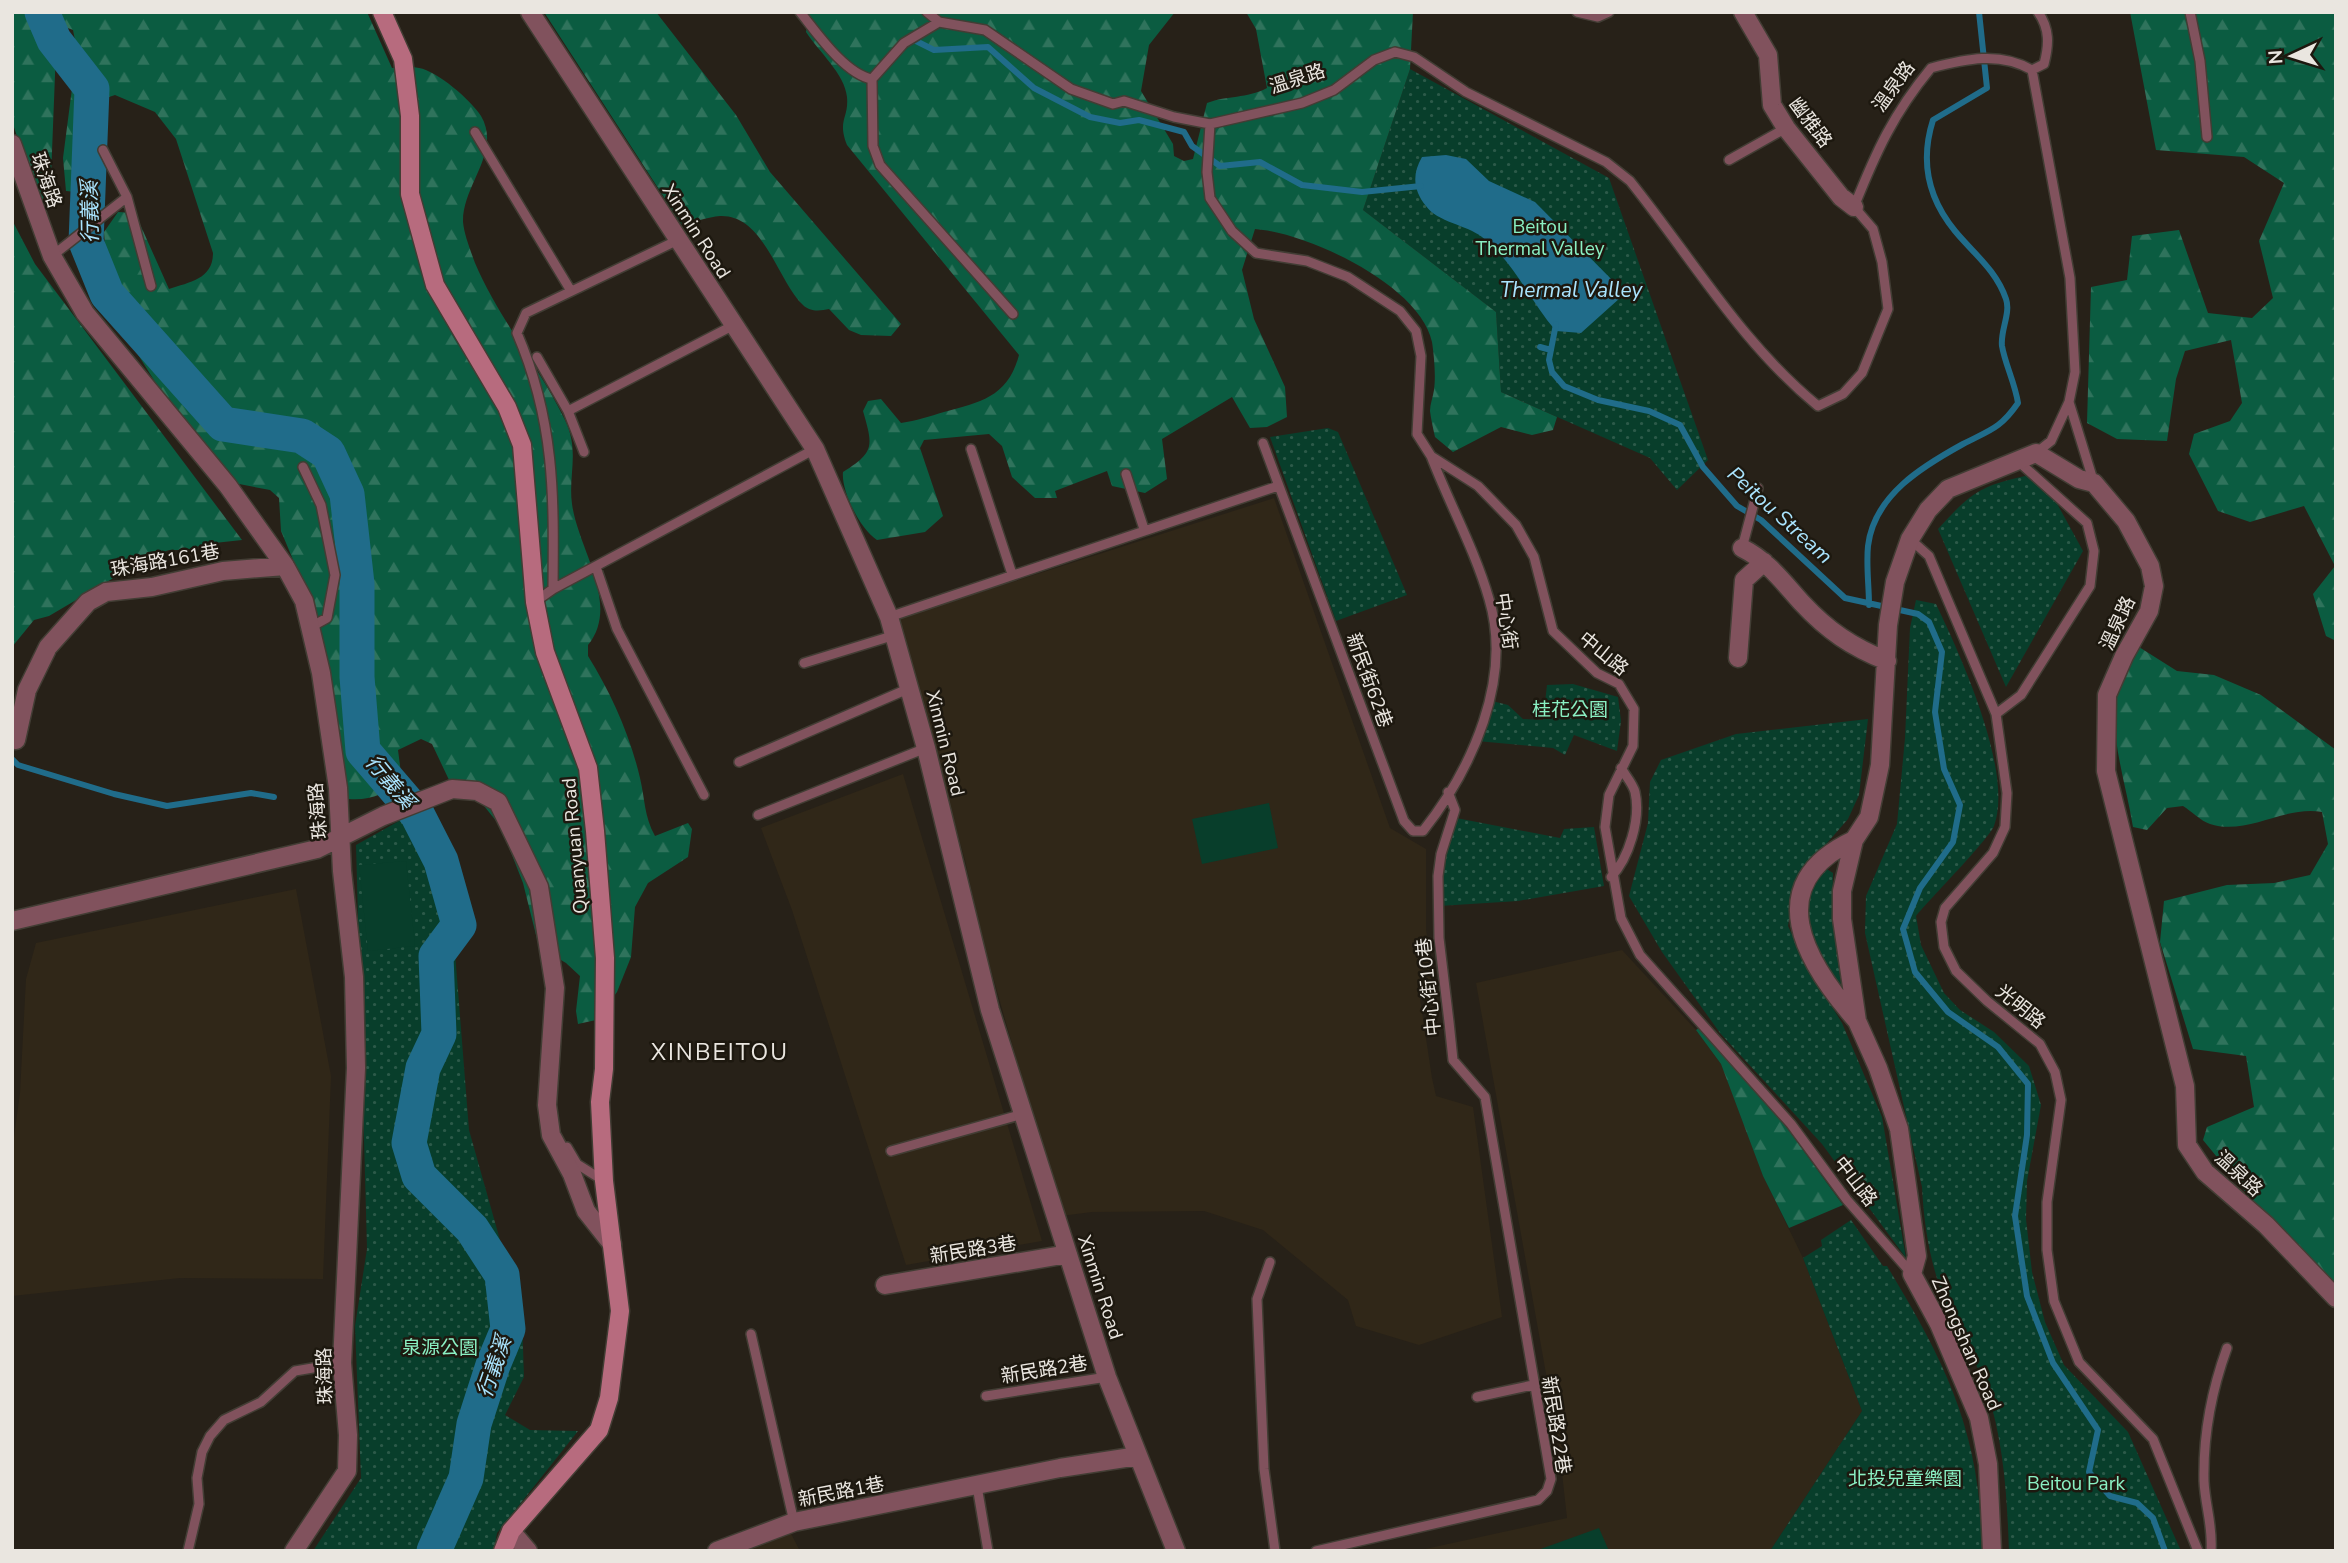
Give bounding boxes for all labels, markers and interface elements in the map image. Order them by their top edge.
north arrow [2257,21,2327,91]
text: N [2263,49,2290,65]
street label: 溫泉路 [1867,56,1921,117]
street label: 溫泉路 [1266,58,1328,100]
street label: 幽雅路 [1783,92,1838,153]
street label: 珠海路 [24,149,68,212]
water label: 行義溪 [75,177,105,244]
street label: Xinmin Road [656,179,737,284]
park label: Beitou Thermal Valley [1476,214,1605,262]
water label: Thermal Valley [1500,276,1643,304]
water label: Peitou Stream [1721,460,1839,570]
street label: 珠海路161巷 [109,539,222,583]
street label: 中心街 [1489,591,1523,651]
street label: 溫泉路 [2094,592,2142,655]
street label: 中山路 [1573,626,1634,682]
street label: 新民街62巷 [1340,629,1398,731]
street label: Xinmin Road [919,688,971,799]
park label: 桂花公園 [1532,697,1608,723]
water label: 行義溪 [359,749,423,817]
street label: Quanyuan Road [556,777,594,915]
street label: 珠海路 [303,781,333,840]
street label: 中心街10巷 [1411,936,1447,1037]
street label: 光明路 [1990,979,2051,1035]
district label: XINBEITOU [651,1037,789,1068]
street label: 溫泉路 [2209,1145,2268,1203]
street label: 中山路 [1827,1151,1883,1212]
street label: 新民路3巷 [928,1230,1018,1270]
street label: Xinmin Road [1071,1232,1129,1343]
street label: Zhongshan Road [1925,1272,2007,1415]
water label: 行義溪 [471,1330,518,1401]
park label: 泉源公園 [402,1335,478,1361]
street label: 珠海路 [311,1347,339,1405]
street label: 新民路2巷 [999,1350,1089,1390]
street label: 新民路22巷 [1535,1374,1577,1476]
park label: 北投兒童樂園 [1848,1466,1962,1492]
street label: 新民路1巷 [796,1471,887,1513]
park label: Beitou Park [2027,1471,2125,1497]

